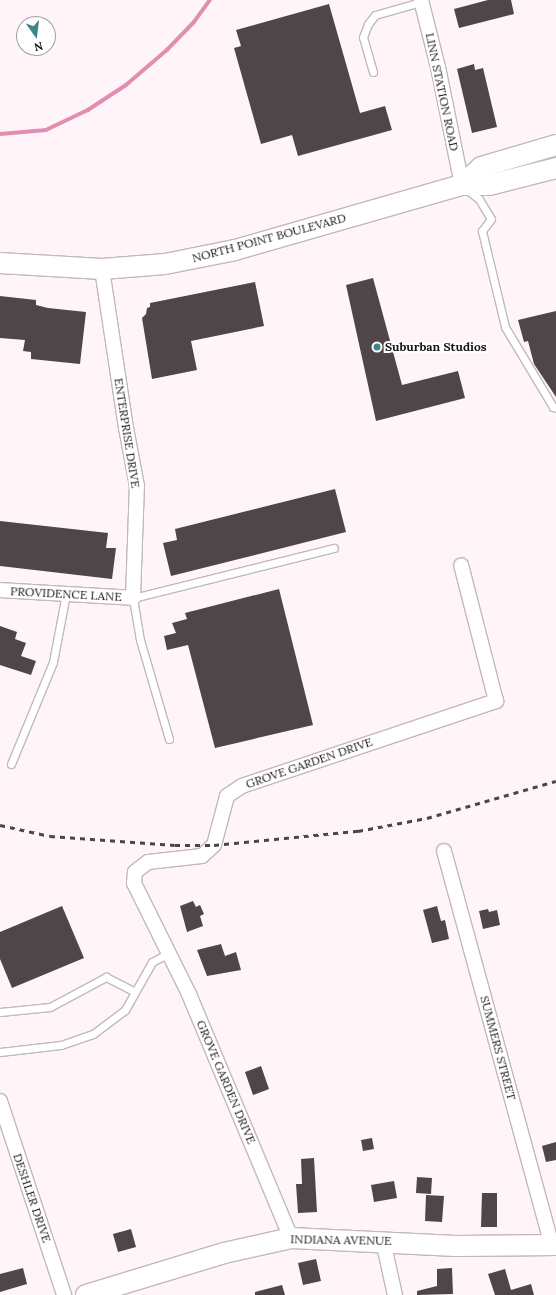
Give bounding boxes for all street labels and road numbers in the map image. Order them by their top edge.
street label: LINN STATION ROAD [422,32,462,152]
street label: NORTH POINT BOULEVARD [191,211,347,265]
street label: ENTERPRISE DRIVE [111,377,143,489]
street label: PROVIDENCE LANE [10,584,122,604]
street label: GROVE GARDEN DRIVE [244,735,374,791]
street label: SUMMERS STREET [477,994,519,1102]
street label: GROVE GARDEN DRIVE [193,1018,259,1146]
street label: DESHLER DRIVE [10,1152,54,1244]
street label: INDIANA AVENUE [290,1232,392,1248]

